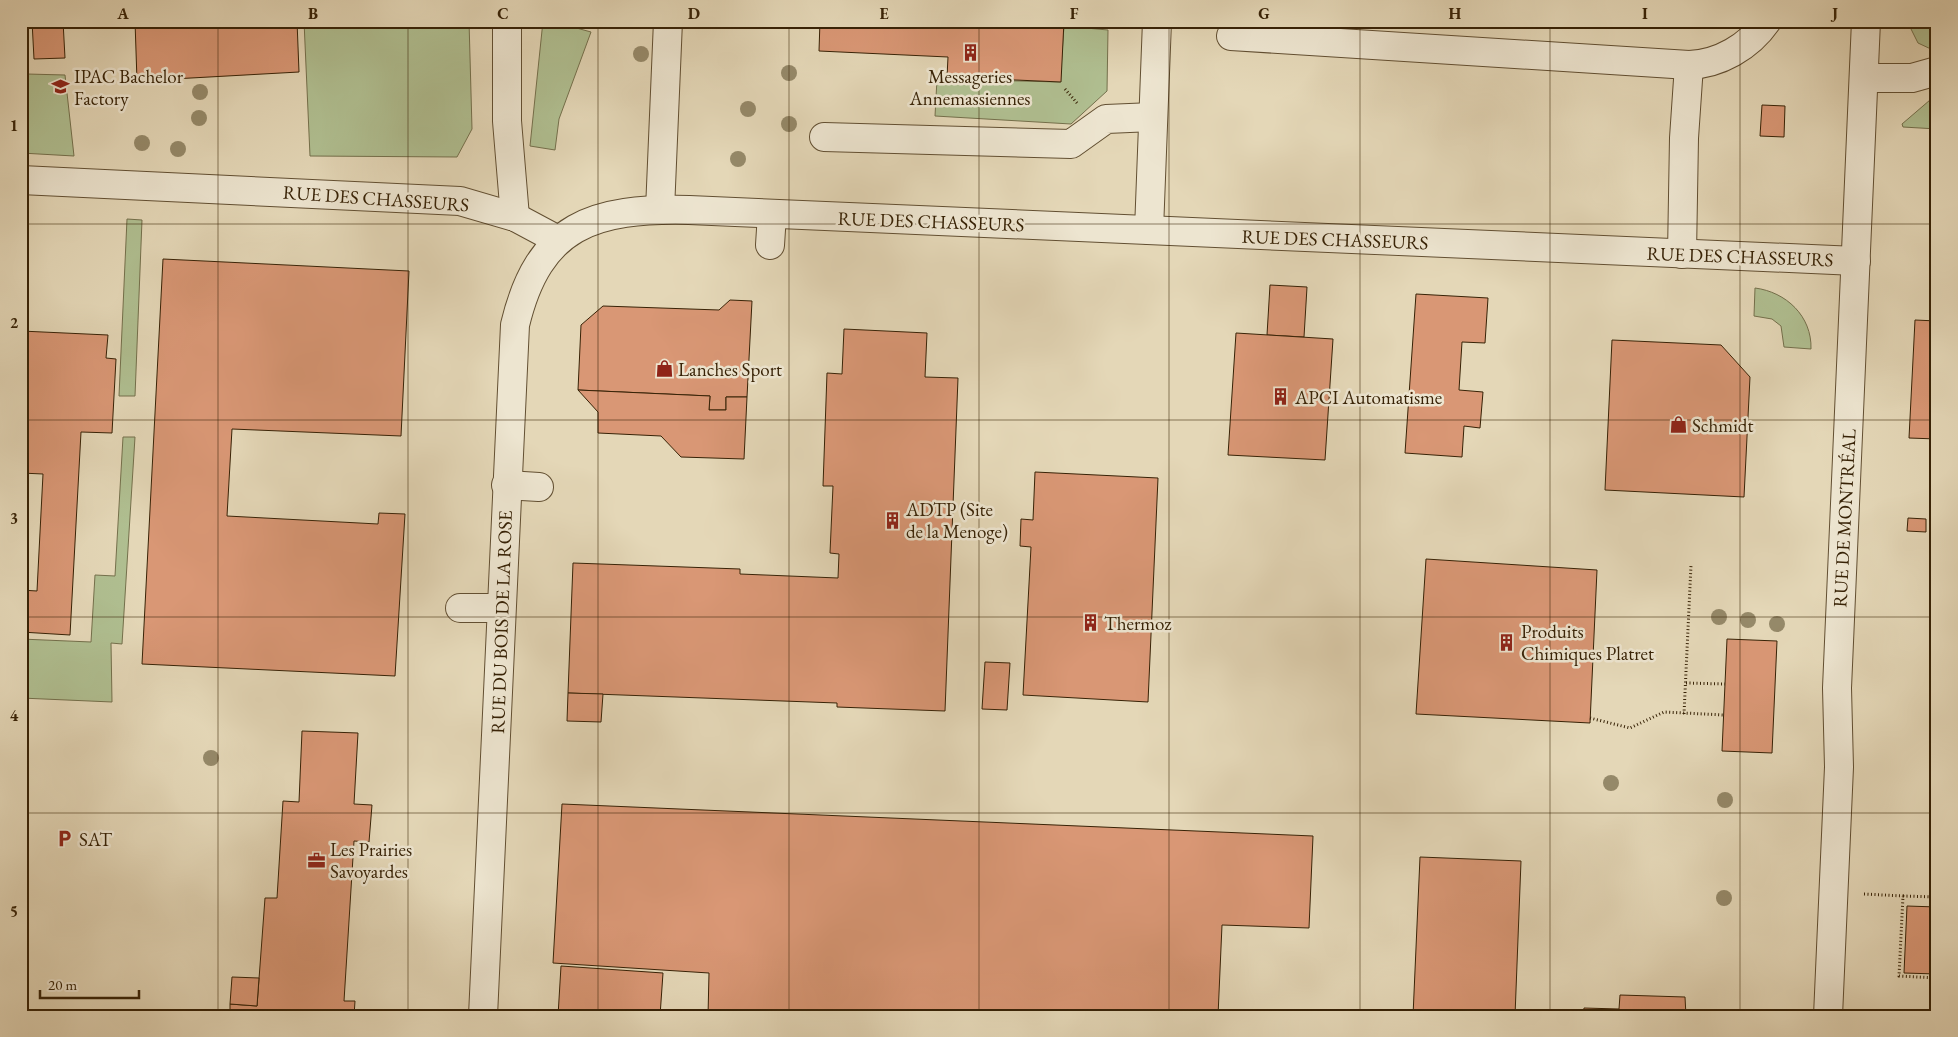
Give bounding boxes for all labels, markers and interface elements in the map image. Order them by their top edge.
text: A [116,3,129,24]
text: B [308,3,318,24]
text: C [497,3,509,24]
text: D [688,3,700,24]
text: E [879,3,889,24]
text: F [1070,3,1079,24]
text: G [1258,3,1270,24]
text: H [1449,3,1462,24]
text: I [1642,3,1648,24]
text: J [1830,3,1838,24]
building icon: Messageries Annemassiennes [960,43,980,63]
place label: IPAC Bachelor Factory [74,64,184,111]
place label: Messageries Annemassiennes [909,64,1030,111]
school or university icon: IPAC Bachelor Factory [50,77,70,97]
text: 1 [10,115,18,136]
street label: RUE DES CHASSEURS [282,180,470,217]
street label: RUE DES CHASSEURS [837,206,1025,237]
street label: RUE DES CHASSEURS [1241,224,1429,255]
street label: RUE DES CHASSEURS [1646,241,1834,272]
text: 2 [10,312,19,333]
place label: Lanches Sport [678,357,782,382]
shop icon: Lanches Sport [654,359,674,379]
place label: APCI Automatisme [1294,385,1442,410]
building icon: APCI Automatisme [1271,387,1291,407]
place label: Schmidt [1692,413,1753,438]
shop icon: Schmidt [1668,415,1688,435]
street label: RUE DE MONTRÉAL [1827,428,1862,608]
place label: ADTP (Site de la Menoge) [905,497,1008,544]
text: 3 [10,508,18,529]
street label: RUE DU BOIS DE LA ROSE [485,510,518,734]
building icon: ADTP (Site de la Menoge) [882,510,902,530]
place label: Thermoz [1104,611,1172,636]
building icon: Thermoz [1080,613,1100,633]
place label: Produits Chimiques Platret [1521,619,1654,666]
building icon: Produits Chimiques Platret [1497,632,1517,652]
text: 4 [10,705,19,726]
place label: SAT [79,827,112,852]
parking icon: SAT [55,829,75,849]
place label: Les Prairies Savoyardes [330,837,412,884]
office icon: Les Prairies Savoyardes [306,850,326,870]
text: 5 [10,901,18,922]
scale bar [40,967,139,999]
text: 20 m [48,975,77,994]

